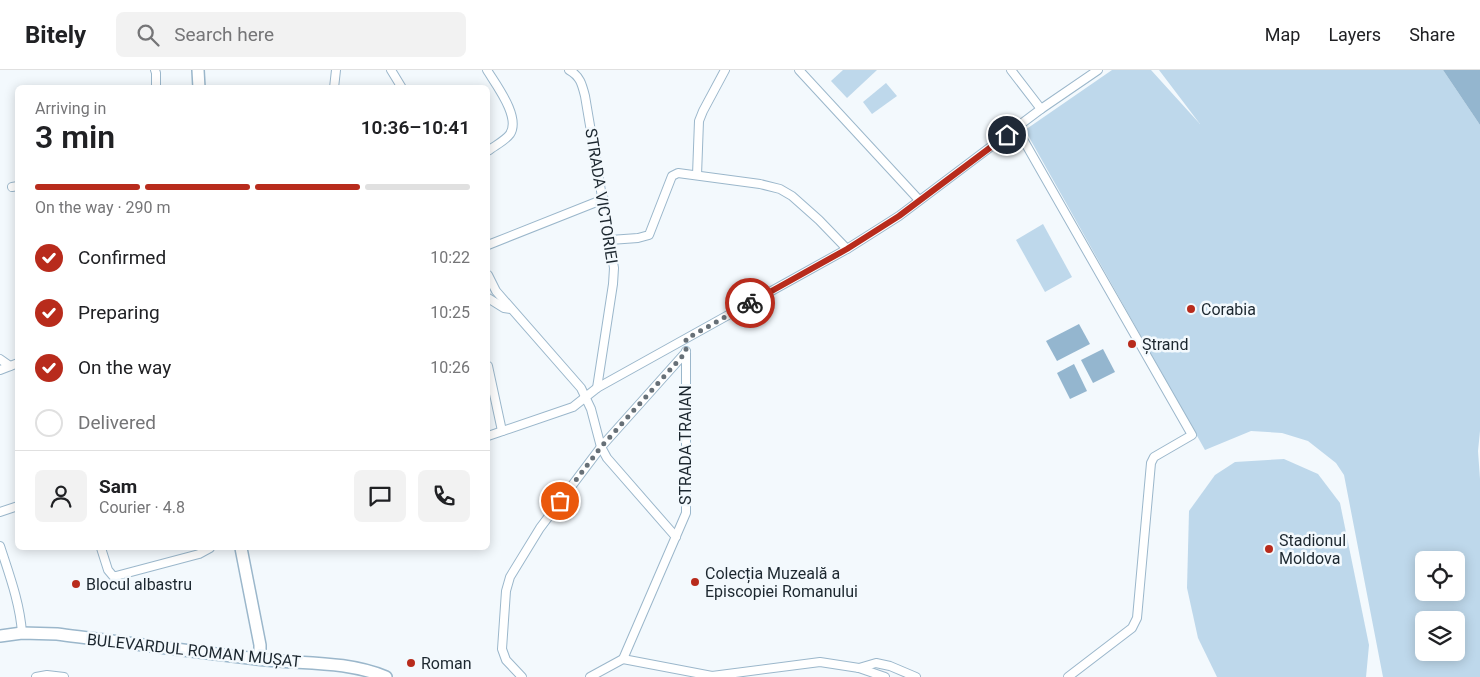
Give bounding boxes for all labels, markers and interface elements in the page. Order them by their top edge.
search box [116,12,466,57]
text: Bitely [25,21,86,49]
icon: search [134,21,162,49]
text: Search here [174,23,274,46]
text: Map [1265,24,1300,45]
text: Layers [1328,24,1381,45]
text: Share [1409,24,1455,45]
text: Arriving in [35,99,106,118]
pin [986,114,1028,156]
text: 10:36–10:41 [361,116,470,139]
text: 3 min [35,118,115,156]
icon: home [993,121,1021,149]
street label: STRADA VICTORIEI [581,127,622,265]
text: On the way · 290 m [35,198,171,217]
icon: check [35,244,63,272]
text: Confirmed [78,246,166,269]
text: 10:22 [430,248,470,267]
courier [725,278,775,328]
icon: bike [736,289,764,317]
icon: check [35,299,63,327]
place label: Corabia [1201,300,1256,319]
text: Preparing [78,301,160,324]
text: 10:25 [430,303,470,322]
marker: Corabia [1185,303,1197,315]
place label: Ștrand [1142,335,1188,355]
marker: Ștrand [1126,338,1138,350]
icon: check [35,354,63,382]
text: On the way [78,356,171,379]
text: 10:26 [430,358,470,377]
street label: STRADA TRAIAN [676,385,695,505]
text: Delivered [78,411,156,434]
button: person [35,470,87,522]
button: chat [354,470,406,522]
button: phone [418,470,470,522]
text: Sam [99,475,137,498]
pin [539,480,581,522]
icon: bag [546,487,574,515]
text: Courier · 4.8 [99,498,185,517]
place label: Stadionul Moldova [1279,531,1346,568]
marker: Stadionul Moldova [1263,543,1275,555]
map controls [1415,551,1465,661]
button: locate [1415,551,1465,601]
place label: Colecția Muzeală a Episcopiei Romanului [705,564,858,601]
place label: Blocul albastru [86,575,192,594]
marker: Colecția Muzeală a Episcopiei Romanului [689,576,701,588]
marker: Blocul albastru [70,578,82,590]
button: layers [1415,611,1465,661]
street label: BULEVARDUL ROMAN MUȘAT [86,630,302,672]
place label: Roman [421,654,472,673]
marker: Roman [405,657,417,669]

